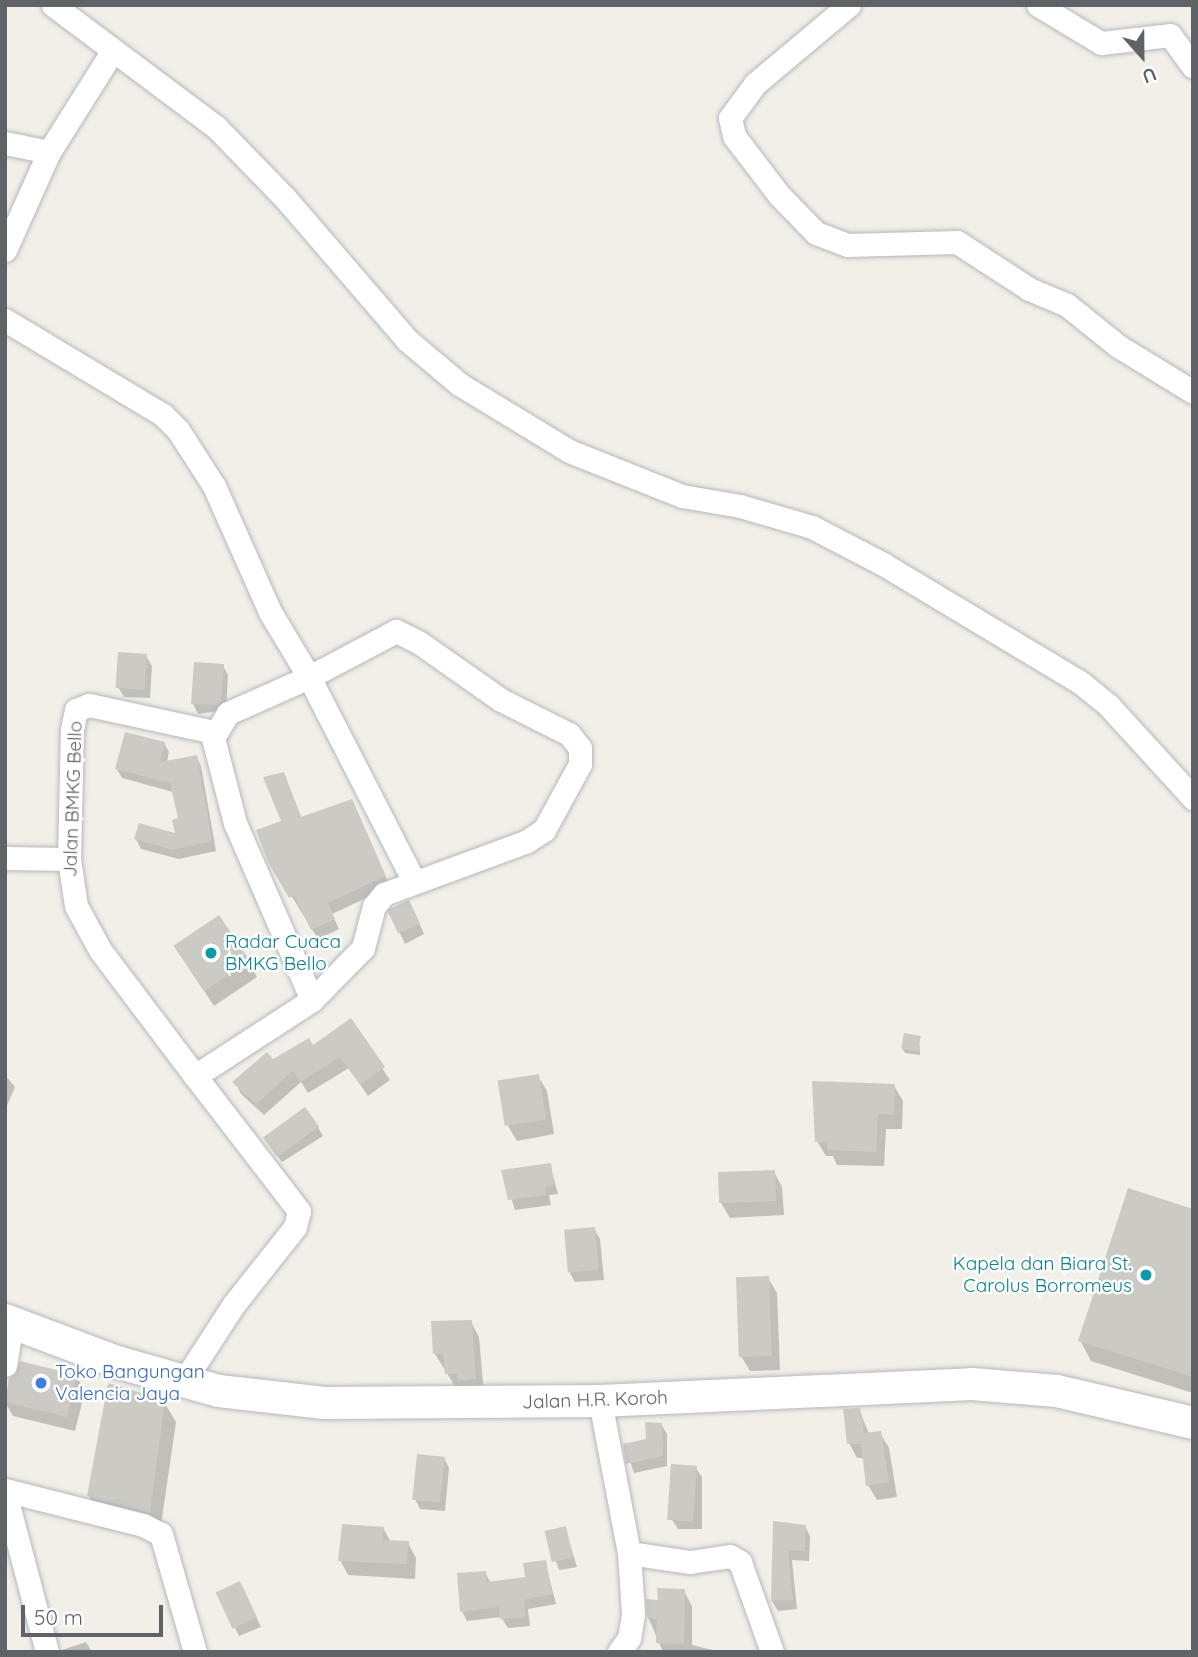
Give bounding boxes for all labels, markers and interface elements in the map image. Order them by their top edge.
north arrow [1107,21,1177,91]
text: U [1139,62,1160,89]
street label: Jalan BMKG Bello [59,721,87,877]
place label: Radar Cuaca BMKG Bello [225,931,341,975]
marker: Radar Cuaca BMKG Bello [203,945,219,961]
place label: Kapela dan Biara St. Carolus Borromeus [953,1253,1132,1297]
marker: Kapela dan Biara St. Carolus Borromeus [1138,1267,1154,1283]
place label: Toko Bangungan Valencia Jaya [55,1361,205,1405]
marker: Toko Bangungan Valencia Jaya [33,1375,49,1391]
street label: Jalan H.R. Koroh [522,1386,668,1414]
scale bar [24,1590,166,1634]
text: 50 m [34,1604,83,1630]

